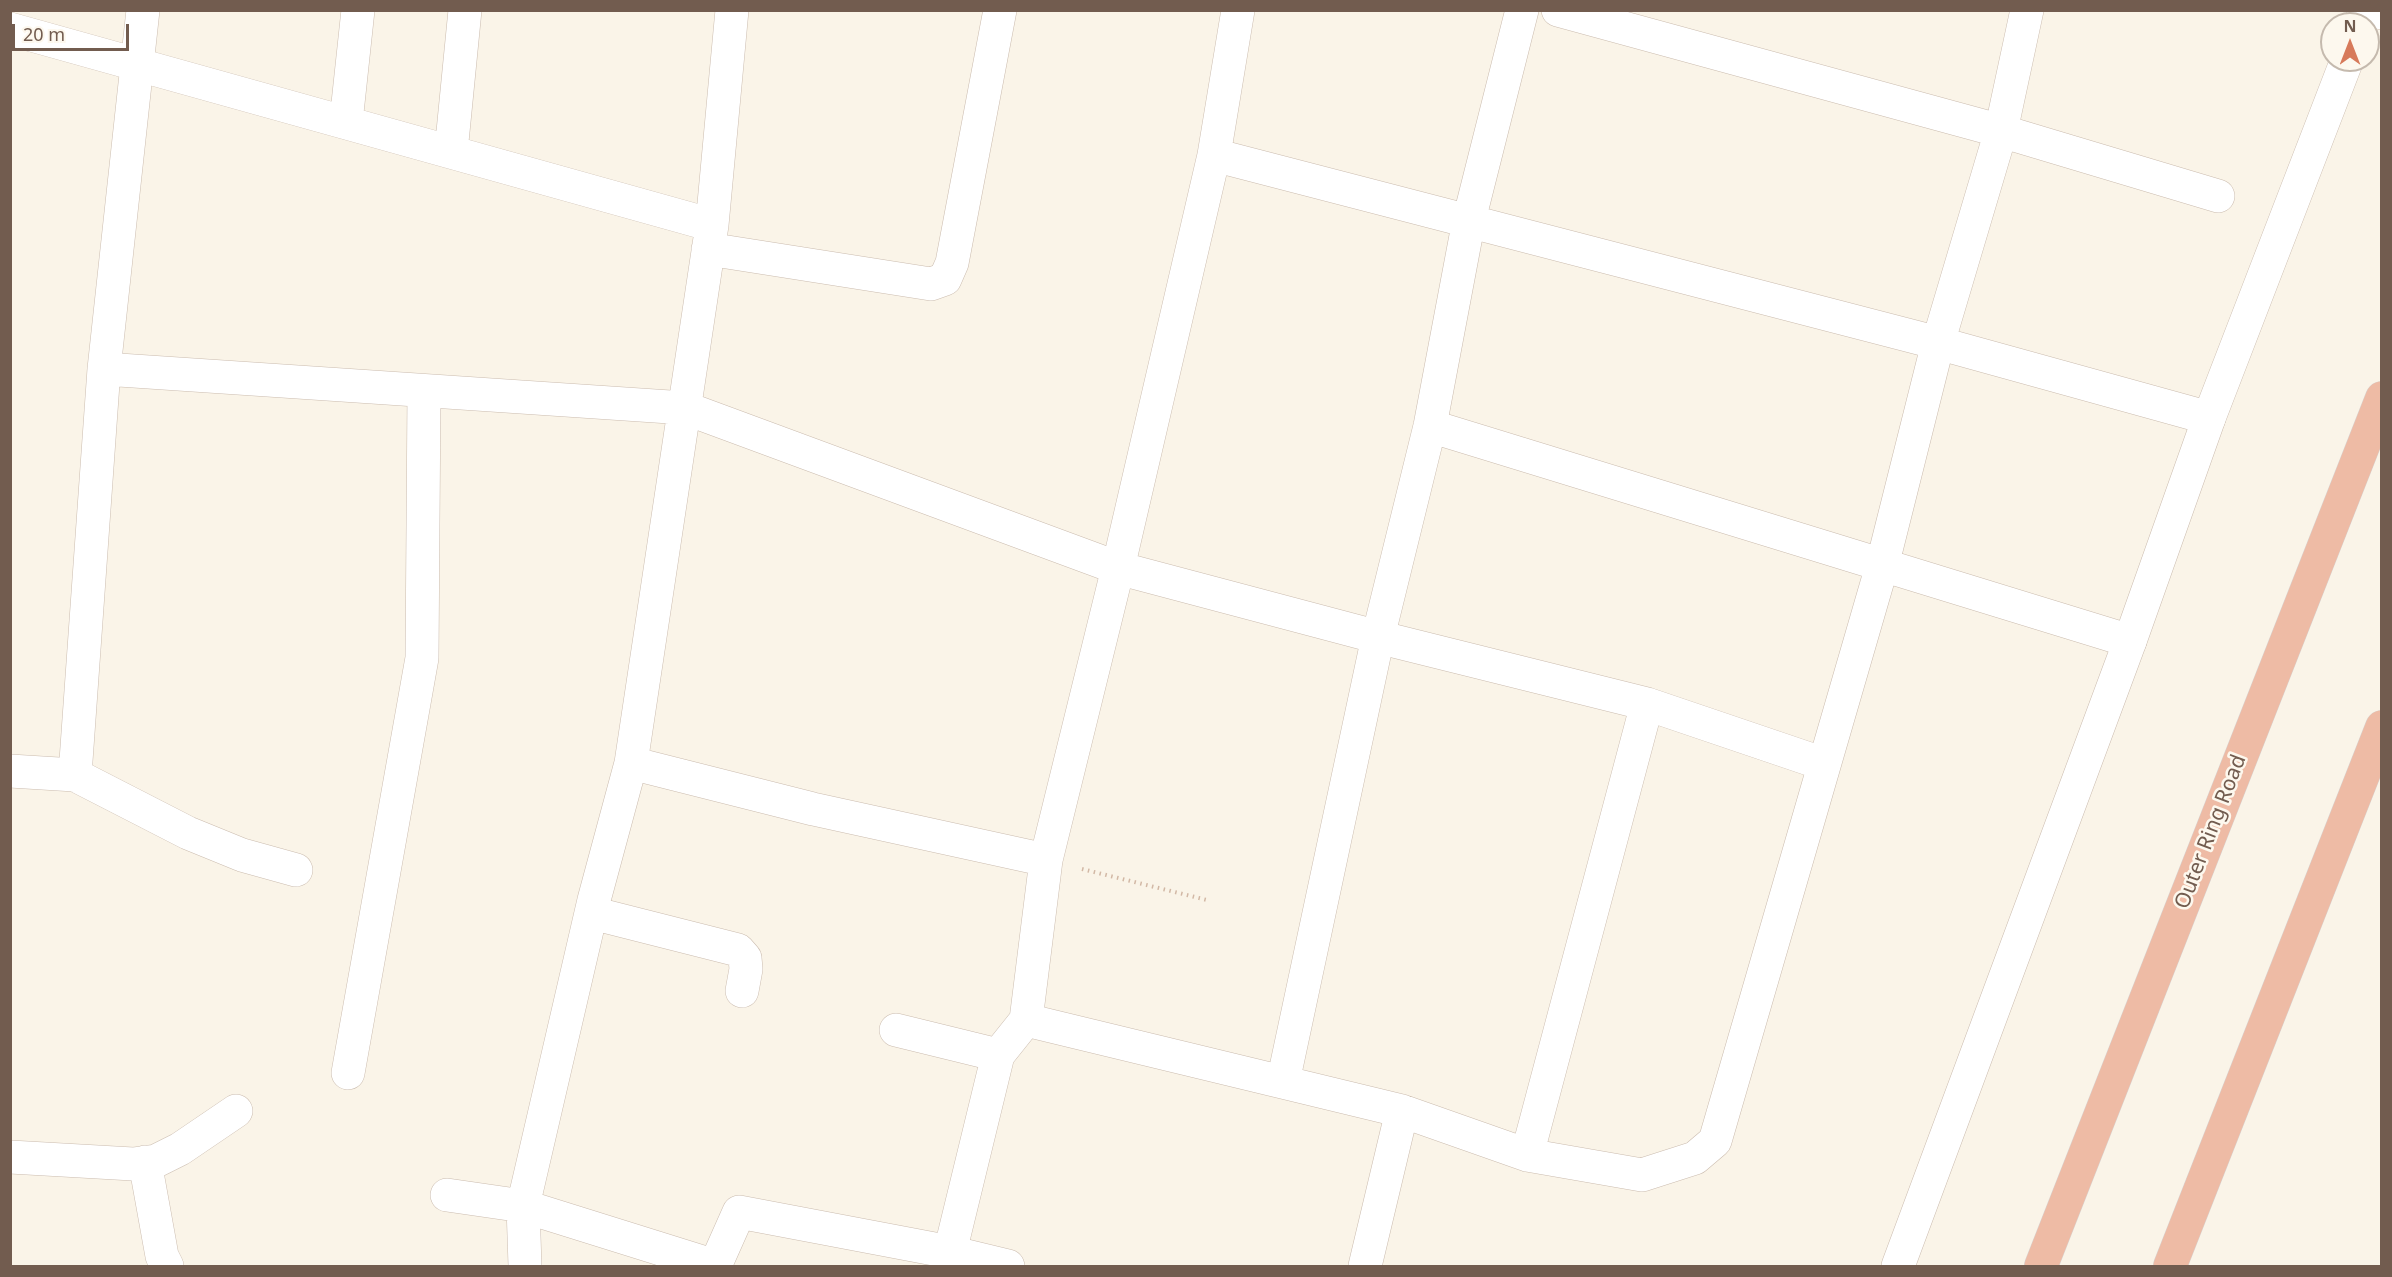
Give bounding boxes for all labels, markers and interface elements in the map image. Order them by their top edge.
scale bar [15,12,132,50]
north arrow [2320,12,2380,72]
text: N [2343,15,2357,37]
text: 20 m [23,22,65,46]
street label: Outer Ring Road [2170,751,2252,913]

